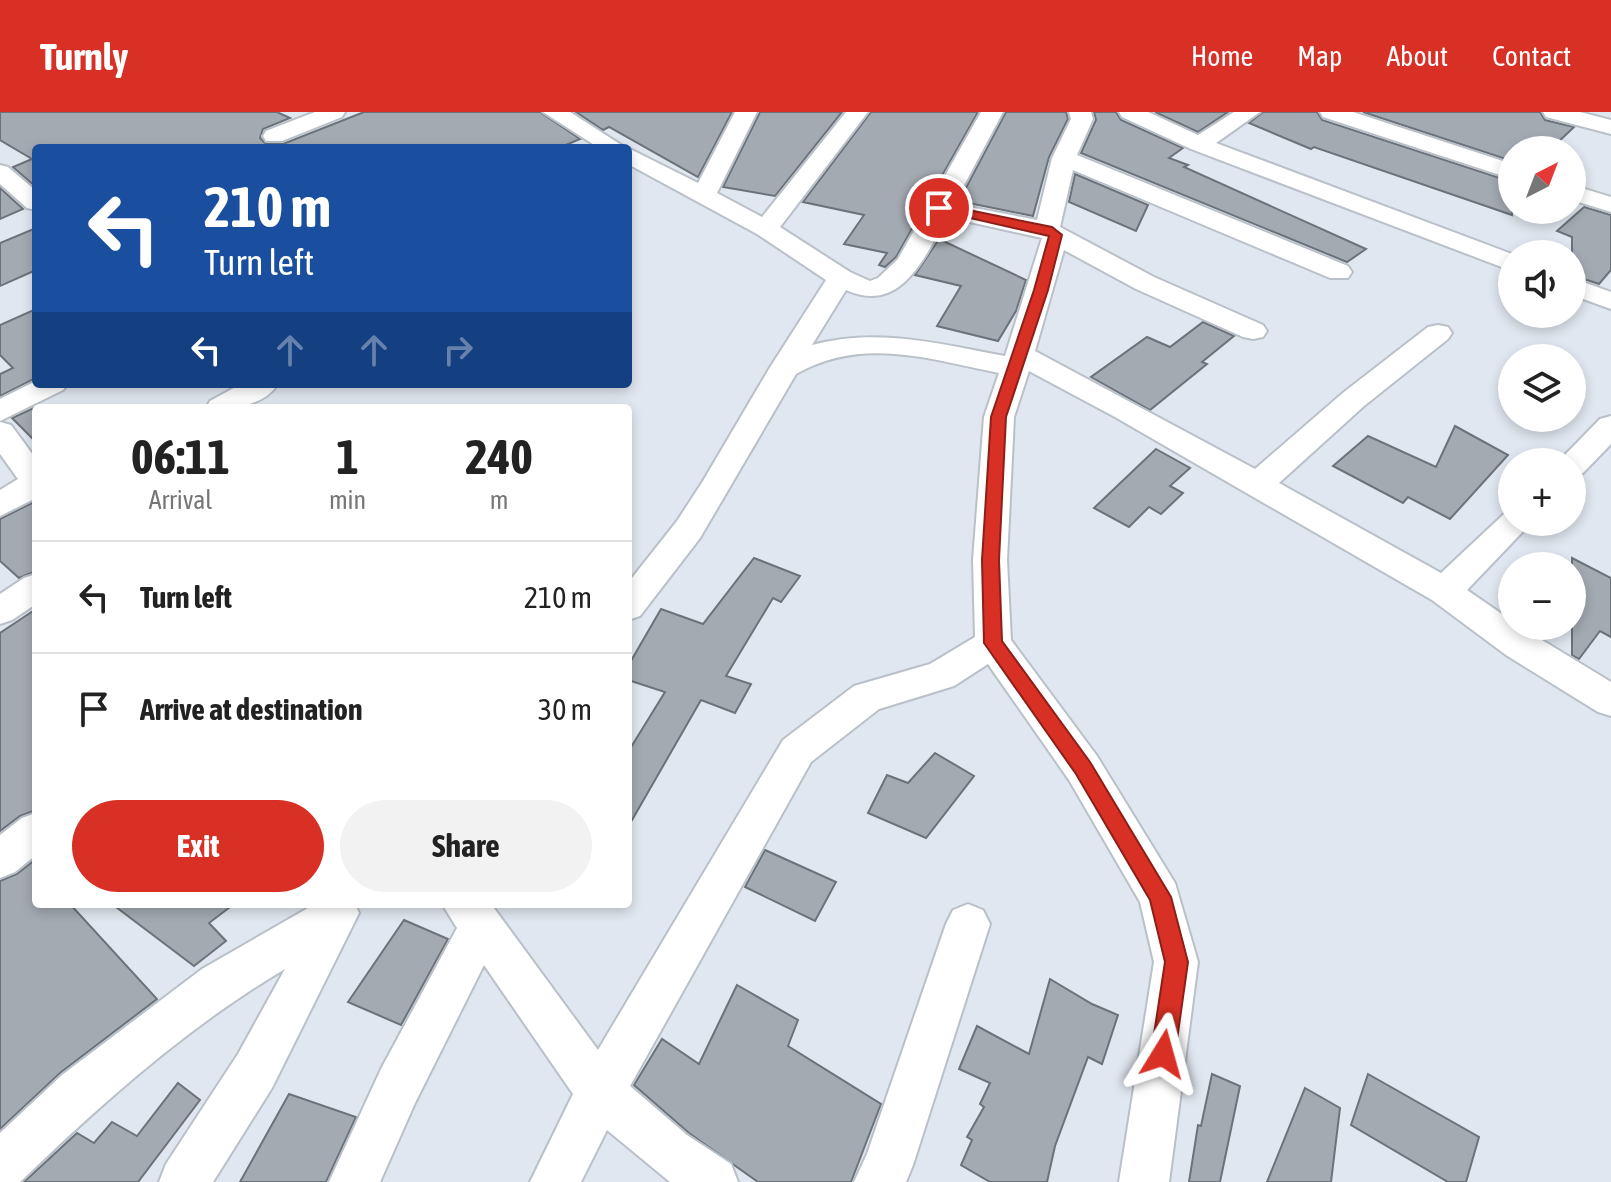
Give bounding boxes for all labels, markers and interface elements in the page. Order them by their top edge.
text: Turnly [40,35,128,78]
text: Home [1191,40,1253,72]
text: Map [1297,40,1342,72]
text: About [1386,40,1448,72]
text: Contact [1492,40,1571,72]
north arrow [1498,136,1586,224]
map controls [1498,136,1586,640]
pin [905,174,973,242]
text: 210 m [204,175,331,239]
icon: left [72,176,176,280]
icon: arrive [917,186,961,230]
button: sound [1498,240,1586,328]
text: Turn left [204,241,314,283]
icon: left [184,328,228,372]
icon: ahead [268,328,312,372]
icon: ahead [352,328,396,372]
icon: right [436,328,480,372]
button: layers [1498,344,1586,432]
text: 06:11 [131,429,230,484]
text: 1 [336,429,359,484]
text: 240 [465,429,533,484]
button: + [1498,448,1586,536]
text: Arrival [149,485,212,515]
text: min [329,485,366,515]
text: m [490,485,508,515]
button: − [1498,552,1586,640]
icon: left [72,575,116,619]
text: Turn left [140,580,232,614]
text: 210 m [524,580,592,614]
icon: arrive [72,687,116,731]
text: Arrive at destination [140,692,362,726]
text: 30 m [538,692,592,726]
button: Exit [72,800,324,892]
button: Share [340,800,592,892]
position arrow [1121,1012,1205,1096]

